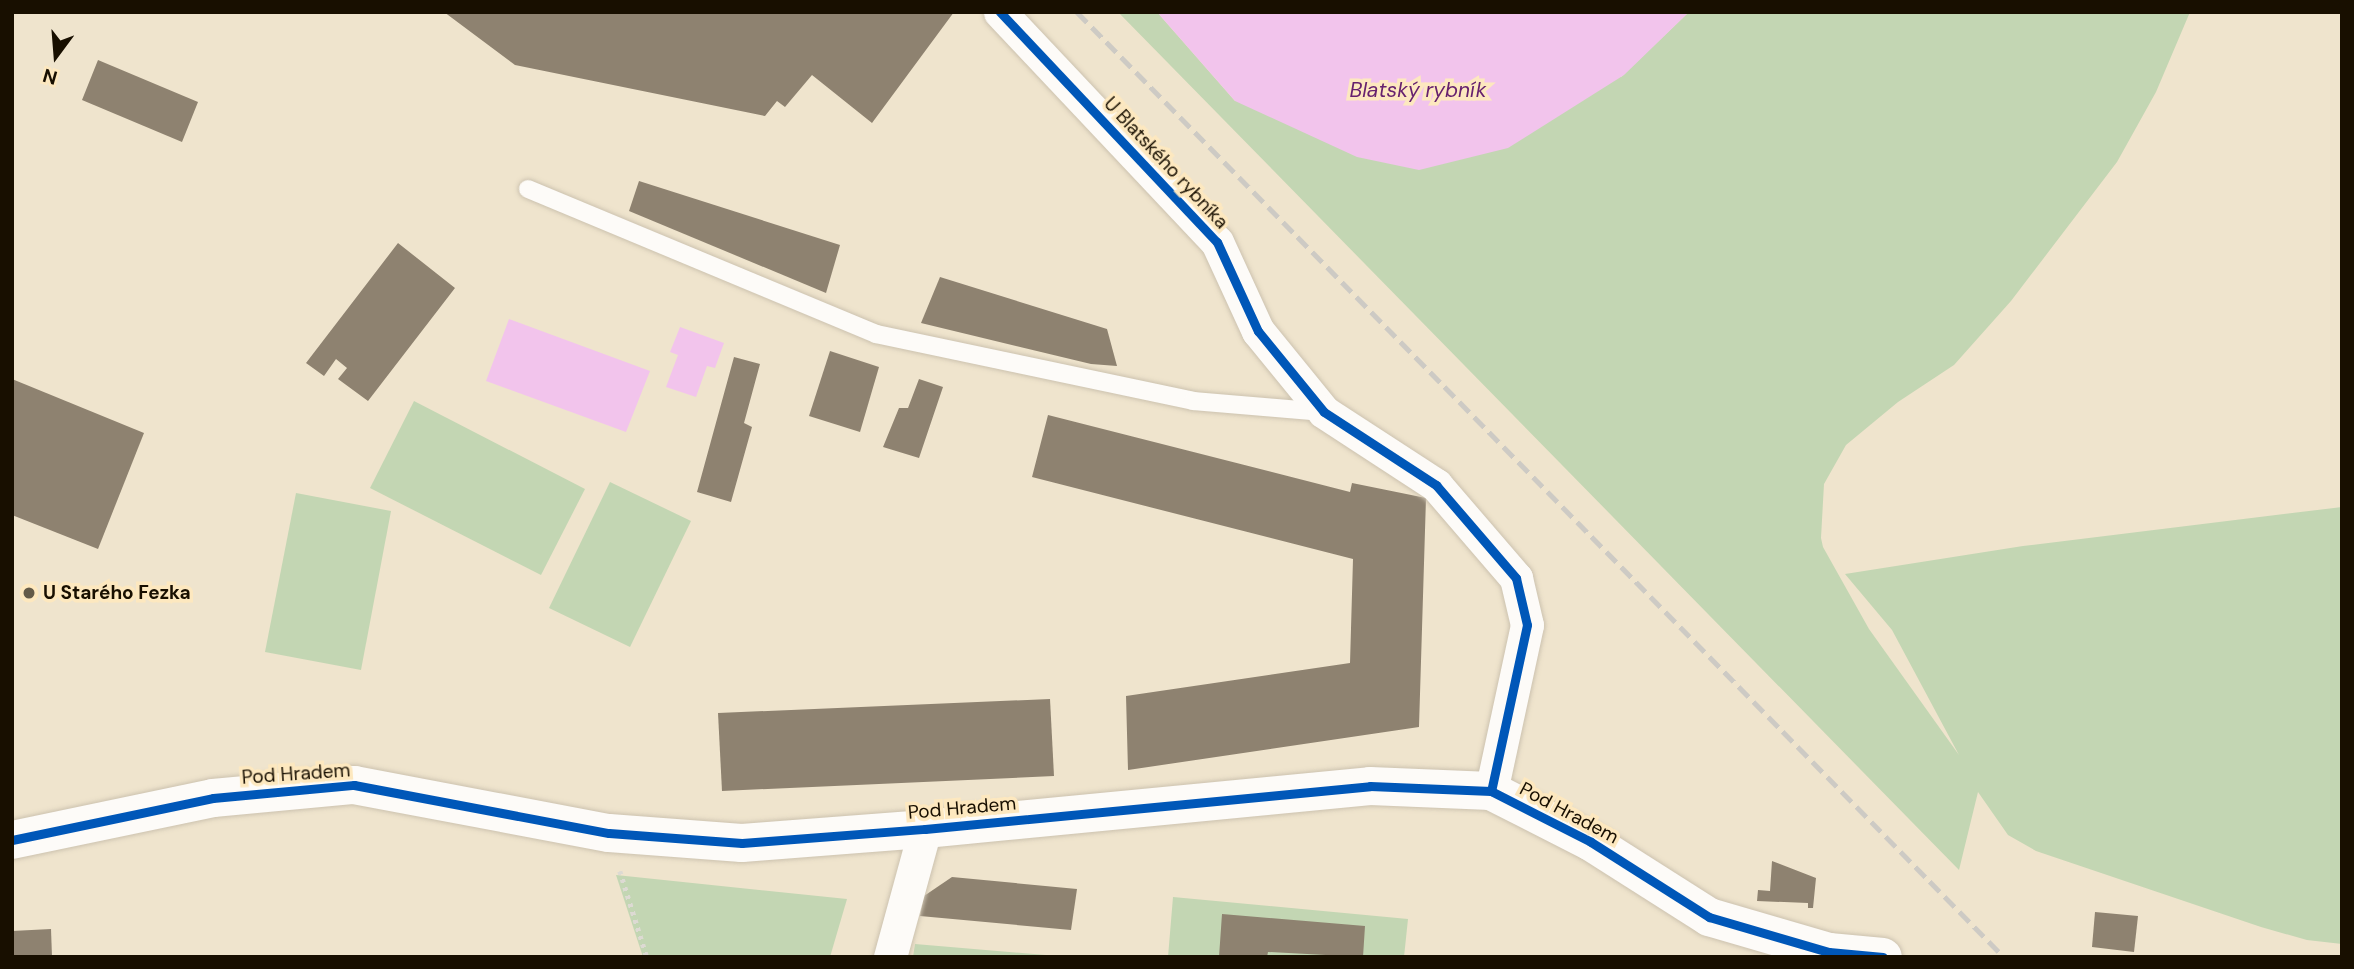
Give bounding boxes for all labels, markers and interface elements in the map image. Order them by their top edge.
north arrow [21,21,91,91]
text: N [40,63,60,91]
water label: Blatský rybník [1349,77,1487,103]
street label: U Blatského rybníka [1099,92,1233,234]
place label: U Starého Fezka [43,582,191,604]
marker: U Starého Fezka [21,585,37,601]
street label: Pod Hradem [241,759,351,789]
street label: Pod Hradem [1516,777,1622,849]
street label: Pod Hradem [907,792,1017,824]

